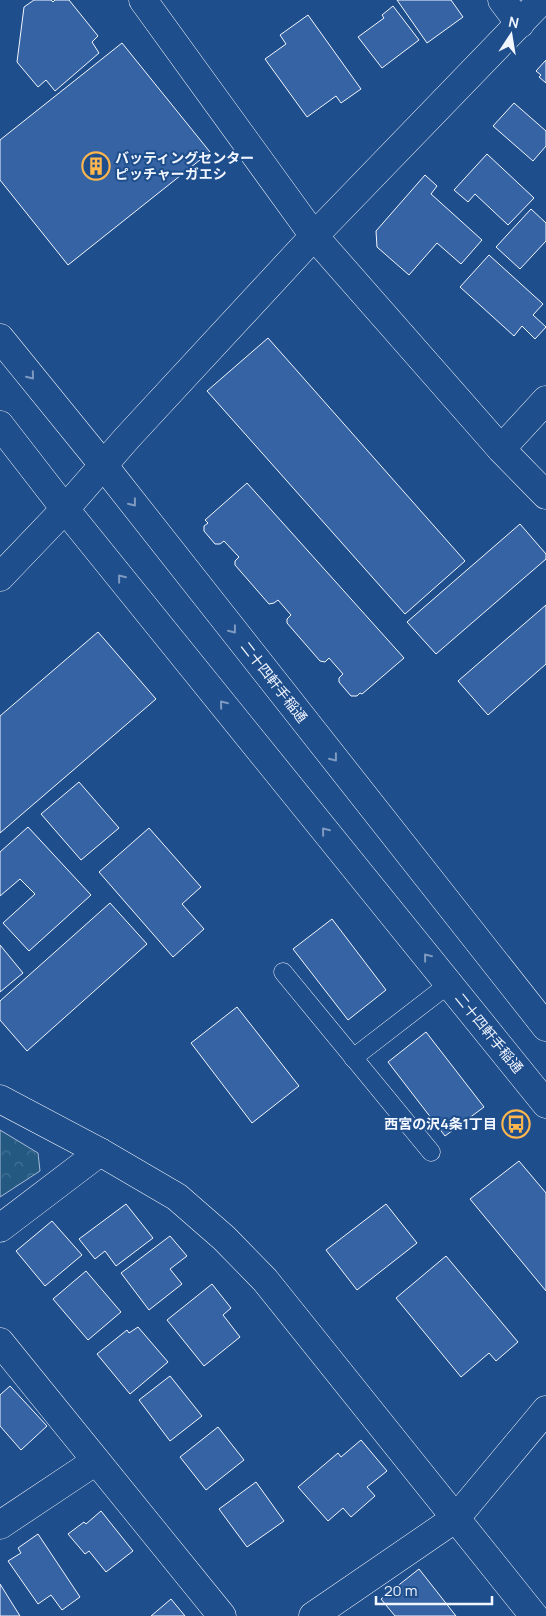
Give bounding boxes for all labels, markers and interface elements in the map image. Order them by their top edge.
north arrow [486,10,536,60]
text: N [507,11,521,32]
place label: バッティングセンター ピッチャーガエシ [115,148,254,183]
building icon: バッティングセンター ピッチャーガエシ [81,151,111,181]
one-way arrow [25,370,33,379]
one-way arrow [127,497,135,506]
one-way arrow [119,575,127,584]
one-way arrow [228,624,236,633]
street label: 二十四軒手稲通 [237,637,312,726]
one-way arrow [221,701,229,710]
one-way arrow [328,752,336,761]
one-way arrow [322,827,331,836]
one-way arrow [425,954,433,963]
street label: 二十四軒手稲通 [451,989,528,1077]
bus stop icon: 西宮の沢4条1丁目 [501,1109,531,1139]
place label: 西宮の沢4条1丁目 [384,1114,497,1133]
scale bar [376,1574,492,1606]
text: 20 m [384,1580,417,1601]

